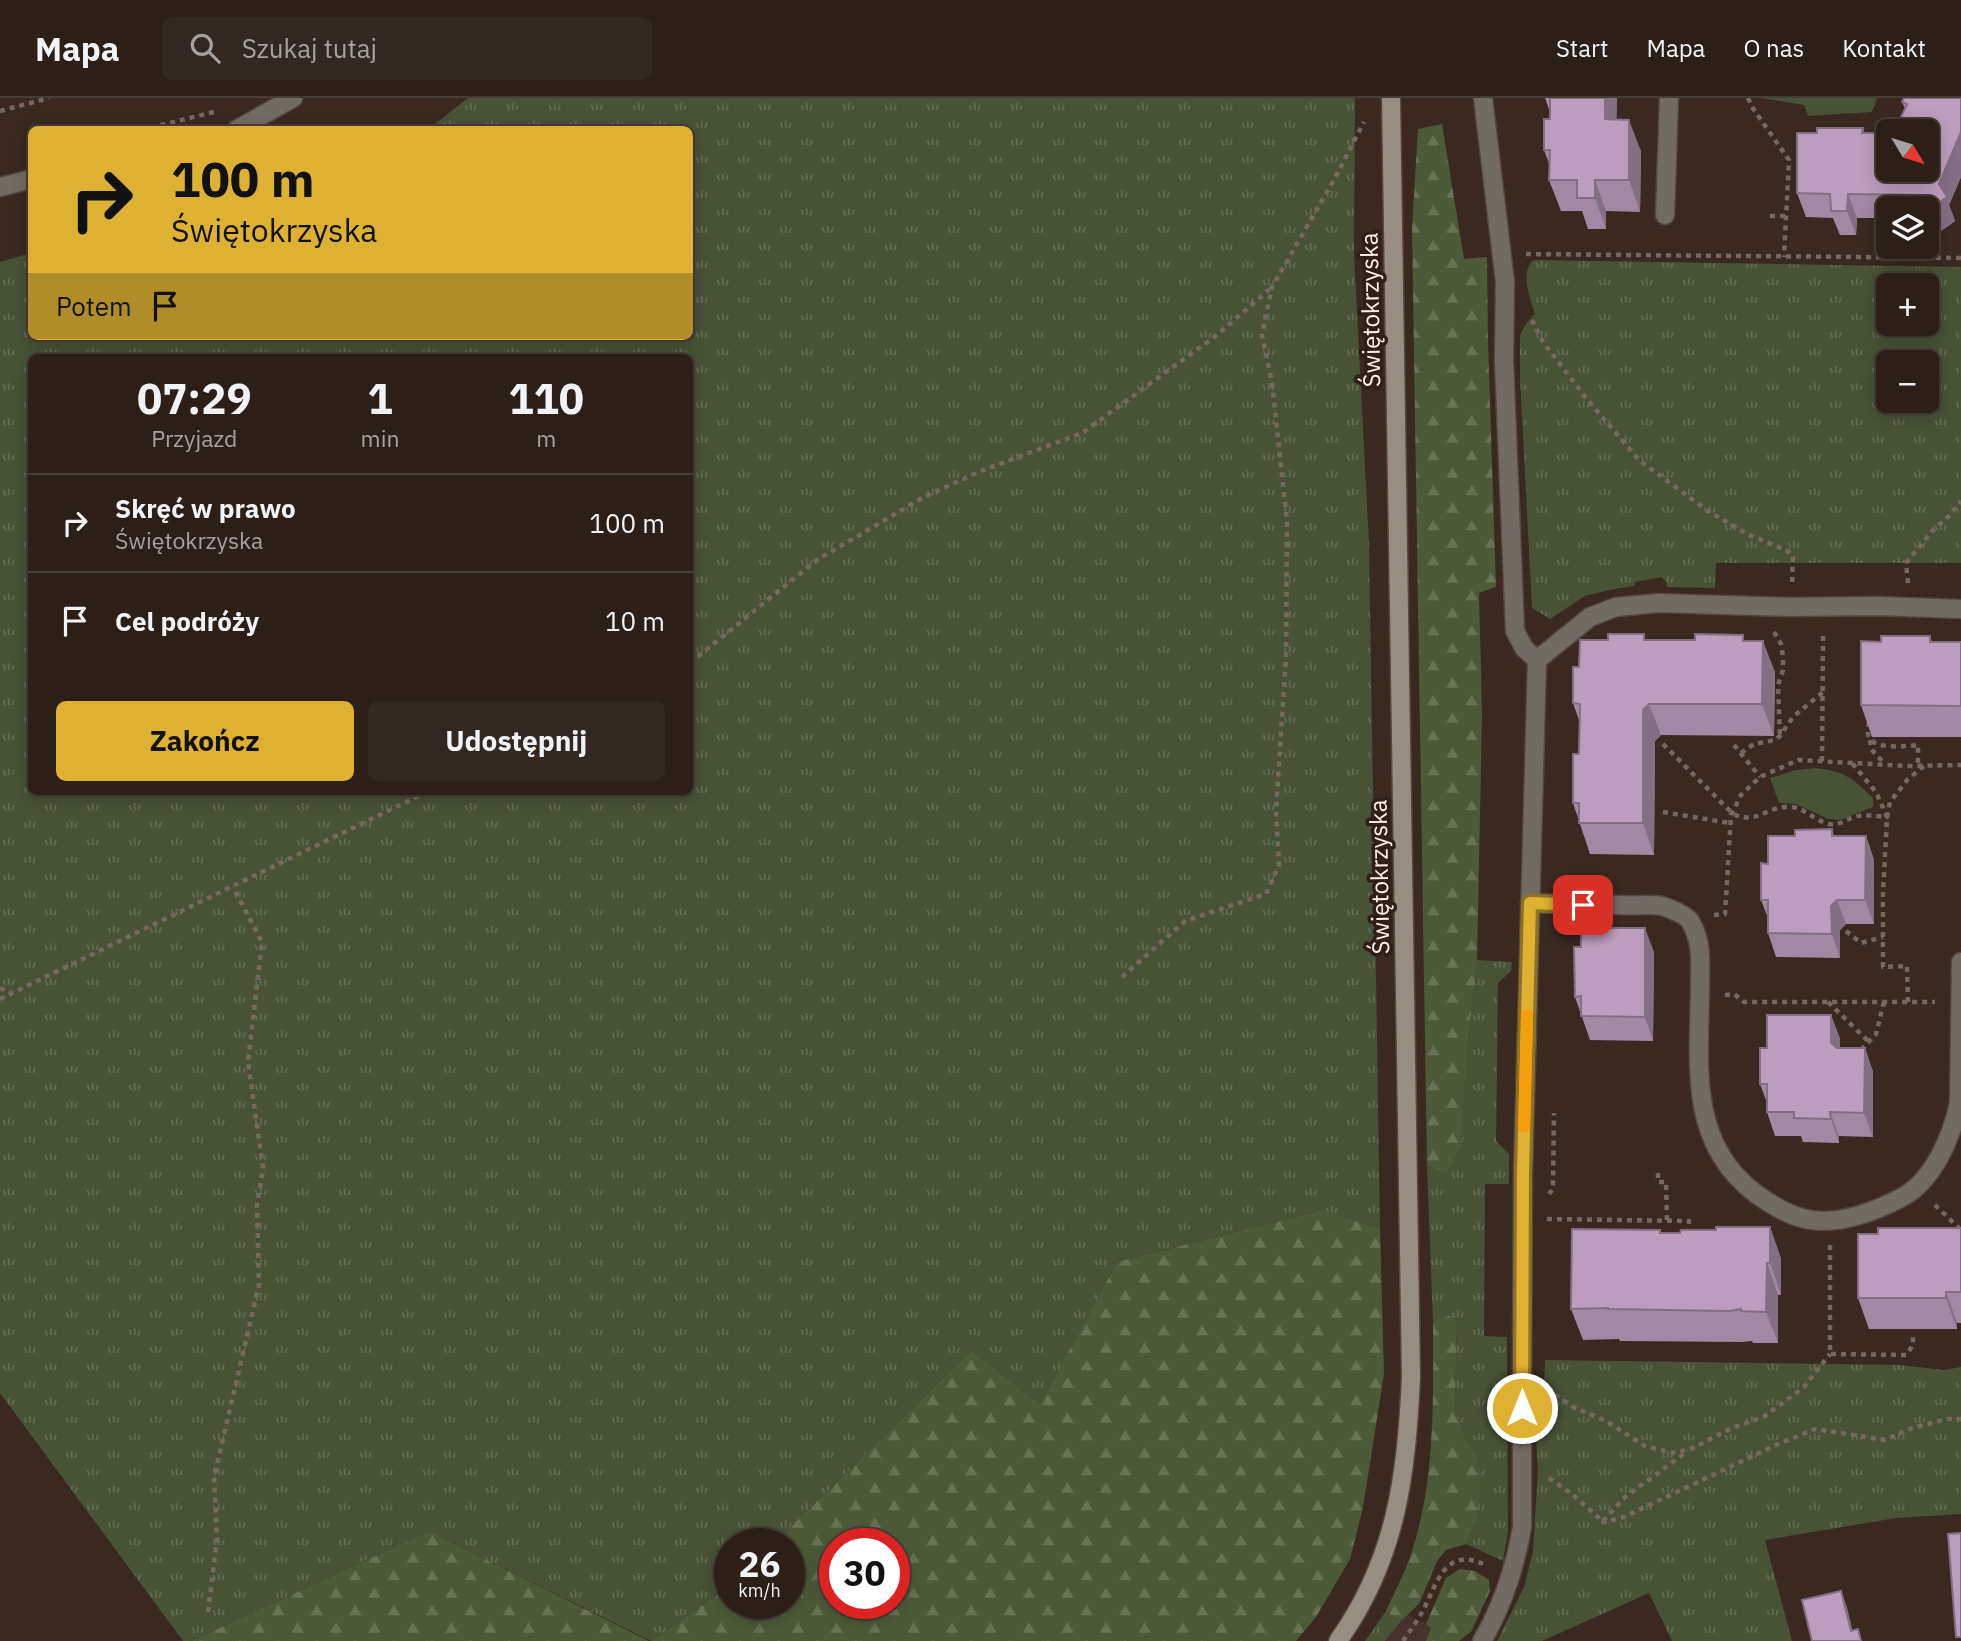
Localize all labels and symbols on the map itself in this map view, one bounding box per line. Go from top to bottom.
north arrow [1876,119,1939,182]
street label: Świętokrzyska [1353,232,1387,388]
street label: Świętokrzyska [1362,799,1396,955]
pin [1553,875,1613,935]
position arrow [1485,1371,1559,1445]
speed limit sign: 30 [819,1528,910,1619]

